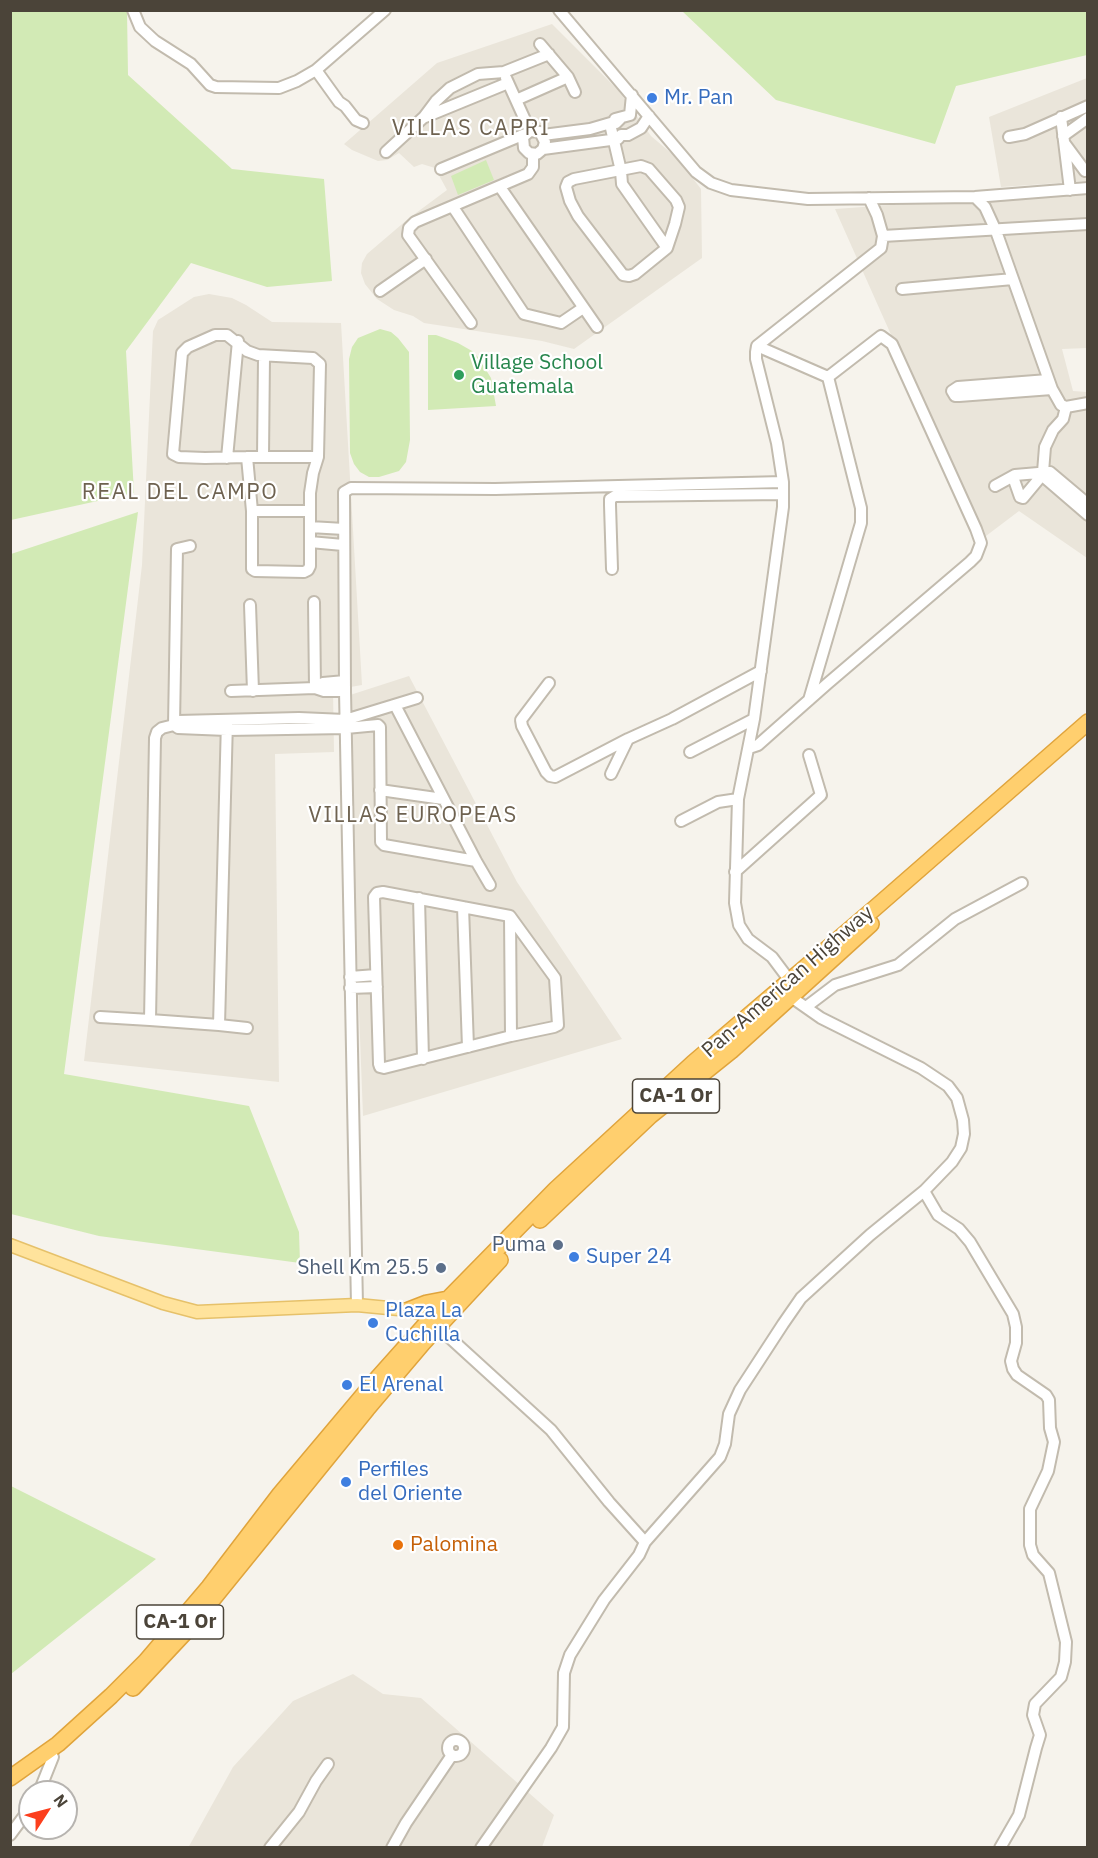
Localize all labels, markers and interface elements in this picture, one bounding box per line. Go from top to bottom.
place label: Mr. Pan [664,85,733,111]
marker: Mr. Pan [645,91,659,105]
district label: VILLAS CAPRI [392,116,550,142]
place label: Village School Guatemala [471,350,603,400]
marker: Village School Guatemala [452,368,466,382]
district label: REAL DEL CAMPO [82,480,278,506]
district label: VILLAS EUROPEAS [308,803,518,829]
street label: Pan-American Highway [697,901,879,1063]
road number: CA-1 Or [632,1079,720,1113]
place label: Puma [492,1232,546,1258]
marker: Puma [551,1238,565,1252]
place label: Super 24 [586,1244,672,1270]
marker: Super 24 [567,1250,581,1264]
place label: Shell Km 25.5 [297,1255,429,1281]
marker: Shell Km 25.5 [434,1261,448,1275]
place label: Plaza La Cuchilla [385,1298,462,1348]
marker: Plaza La Cuchilla [366,1316,380,1330]
place label: El Arenal [359,1372,443,1398]
marker: El Arenal [340,1378,354,1392]
place label: Perfiles del Oriente [358,1457,462,1507]
marker: Perfiles del Oriente [339,1475,353,1489]
place label: Palomina [410,1532,498,1558]
marker: Palomina [391,1538,405,1552]
road number: CA-1 Or [136,1605,224,1639]
north arrow [18,1780,78,1840]
text: N [49,1790,72,1811]

